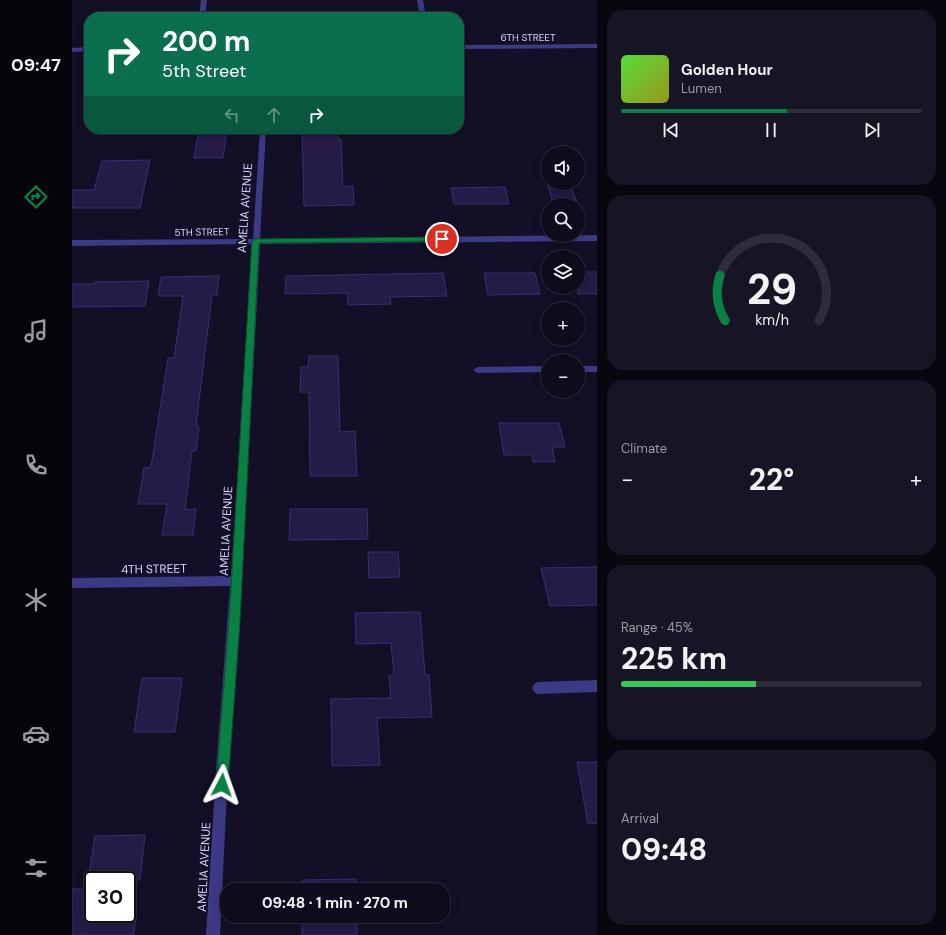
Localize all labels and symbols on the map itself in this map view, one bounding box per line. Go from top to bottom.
street label: 6TH STREET [500,31,556,44]
street label: AMELIA AVENUE [234,162,256,253]
pin [425,222,459,256]
street label: 5TH STREET [174,225,230,239]
street label: AMELIA AVENUE [216,486,236,576]
street label: 4TH STREET [121,560,187,578]
position arrow [201,764,243,806]
street label: AMELIA AVENUE [194,822,214,912]
speed limit sign: 30 [84,871,136,923]

